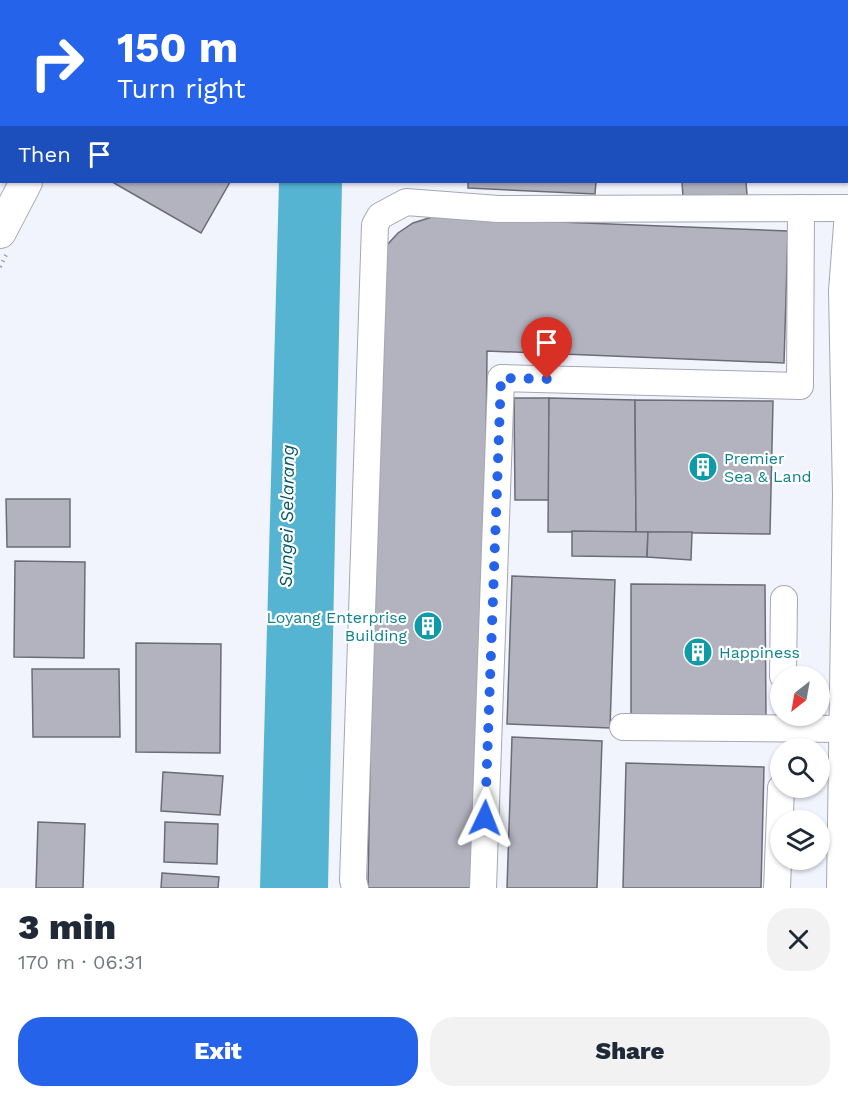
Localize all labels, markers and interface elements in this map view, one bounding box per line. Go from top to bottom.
text: 150 m [117,23,238,72]
icon: right [18,24,96,102]
text: Turn right [117,73,246,105]
icon: arrive [83,138,116,171]
text: Then [18,142,71,167]
pin [521,317,572,379]
icon: arrive [530,326,563,359]
water label: Sungei Selarang [275,444,298,588]
place label: Premier Sea & Land [724,449,812,486]
building icon: Premier Sea & Land [687,451,719,483]
place label: Loyang Enterprise Building [266,608,407,645]
building icon: Loyang Enterprise Building [412,610,444,642]
building icon: Happiness [682,636,714,668]
place label: Happiness [719,643,800,662]
north arrow [770,666,830,726]
map controls [770,666,830,870]
button: search [770,738,830,798]
position arrow [453,786,517,850]
button: layers [770,810,830,870]
text: 3 min [18,906,116,948]
button: close [767,908,830,971]
text: 170 m · 06:31 [18,950,143,974]
button: Exit [18,1017,418,1086]
button: Share [430,1017,830,1086]

